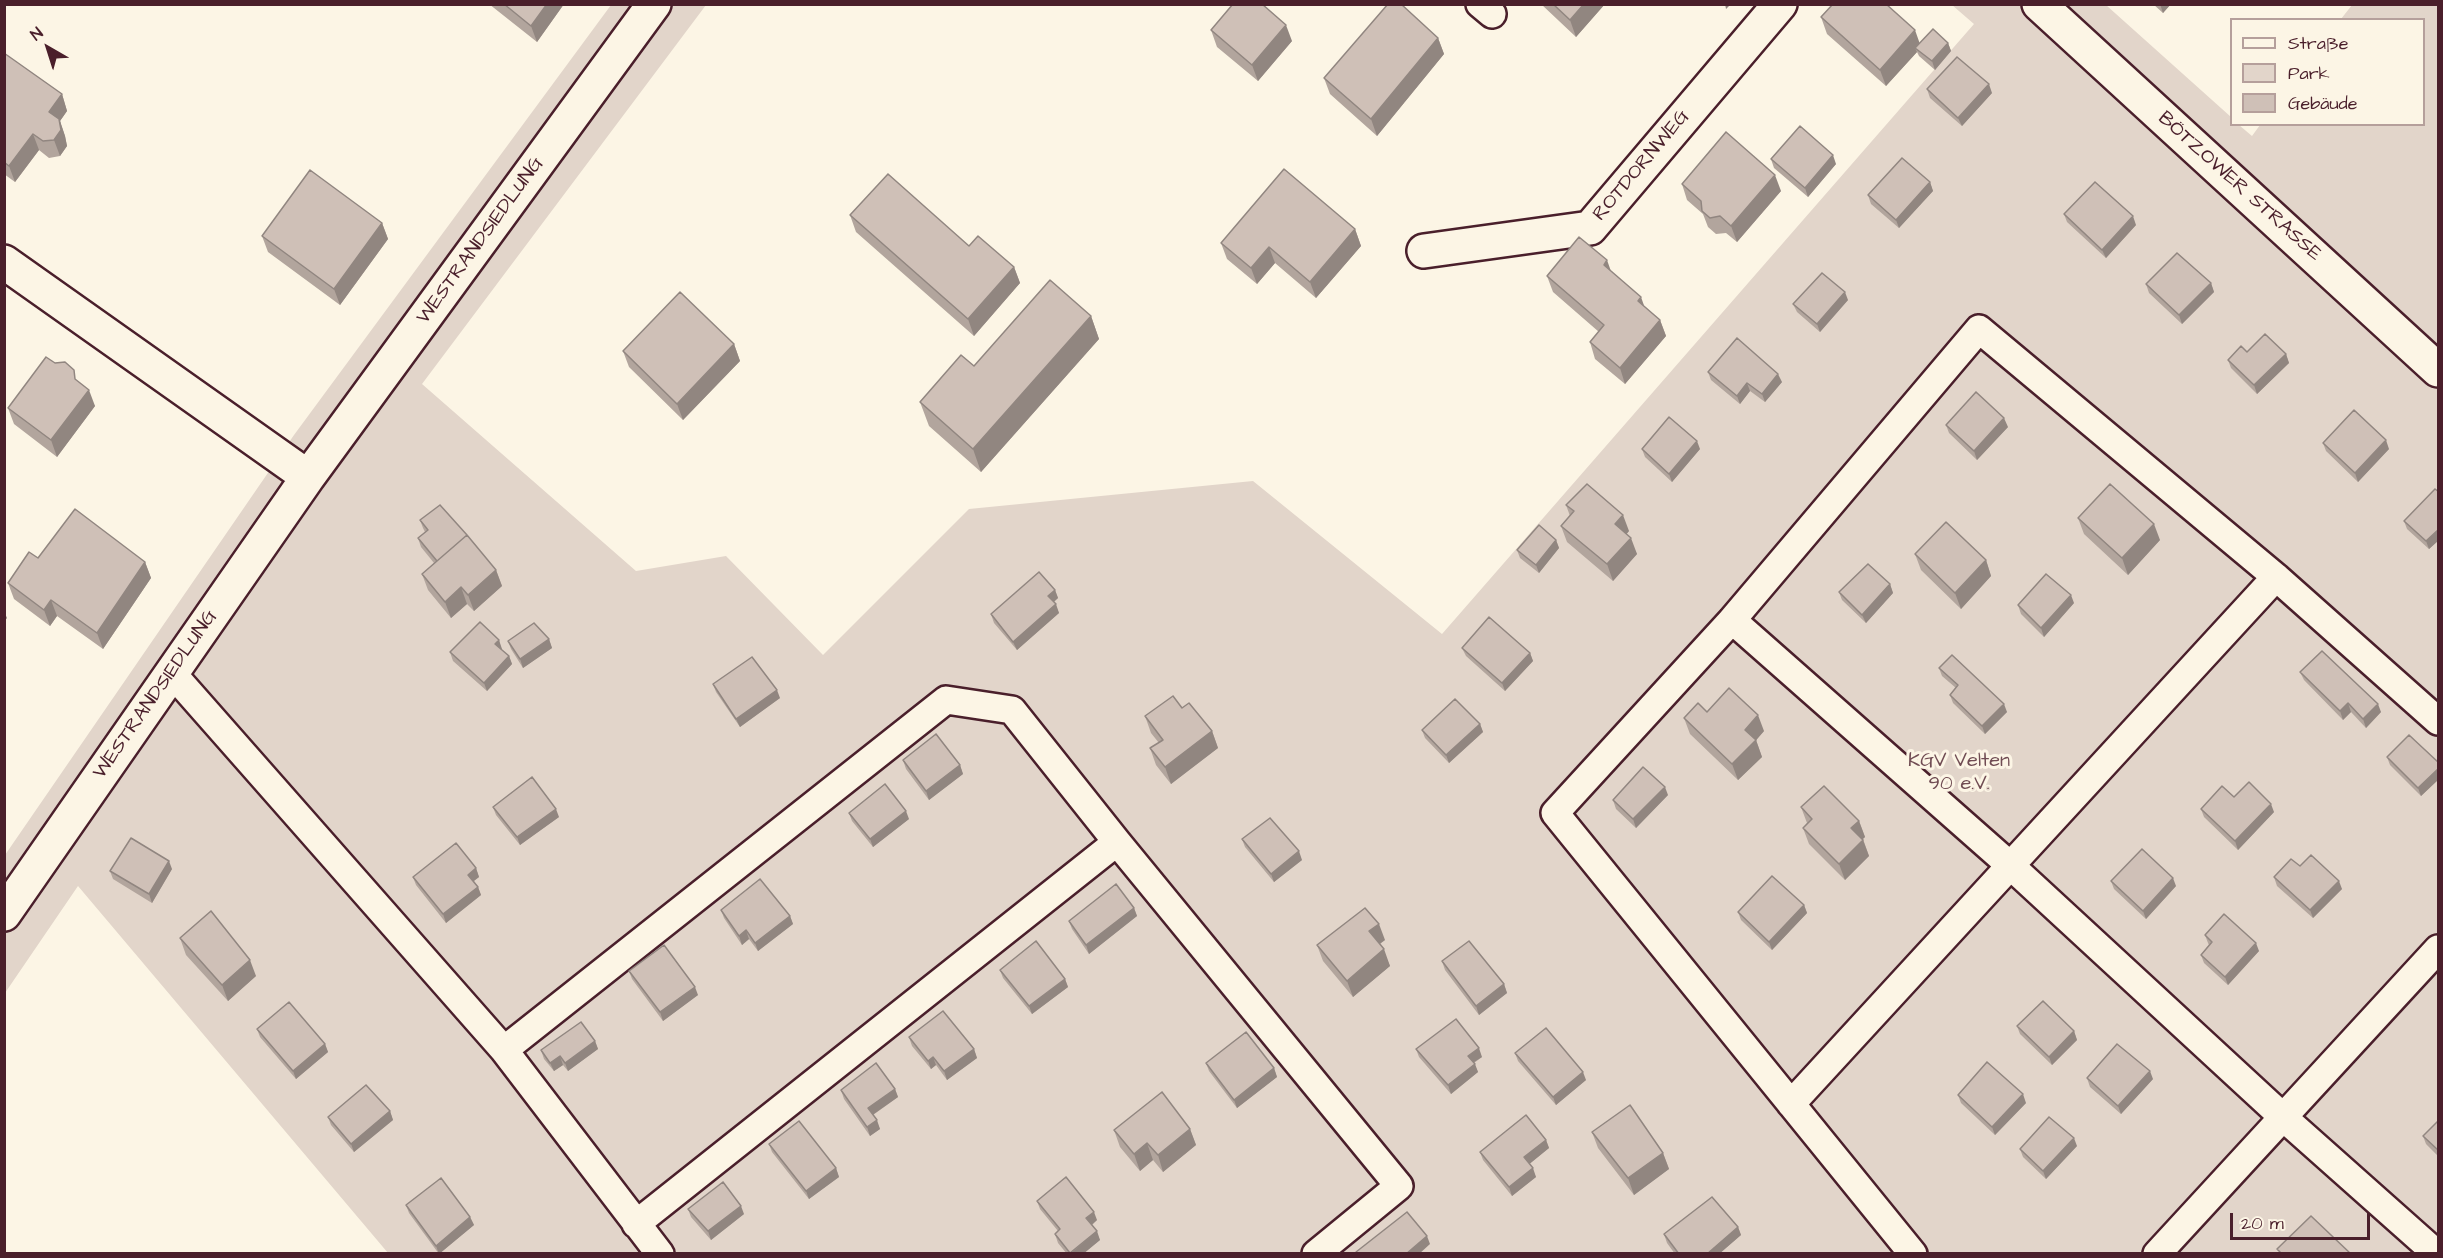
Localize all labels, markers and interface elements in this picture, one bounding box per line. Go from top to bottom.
north arrow [18,18,78,78]
legend [2230,18,2425,126]
text: N [26,22,47,46]
text: Straße [2288,31,2348,56]
text: Park [2288,61,2330,86]
text: Gebäude [2288,91,2358,116]
street label: ROTDORNWEG [1589,106,1695,226]
street label: BÖTZOWER STRASSE [2152,107,2326,267]
street label: WESTRANDSIEDLUNG [412,153,550,329]
street label: WESTRANDSIEDLUNG [89,606,223,784]
park label: KGV Velten 90 e.V. [1908,750,2010,797]
scale bar [2233,1201,2372,1239]
text: 20 m [2241,1211,2284,1236]

